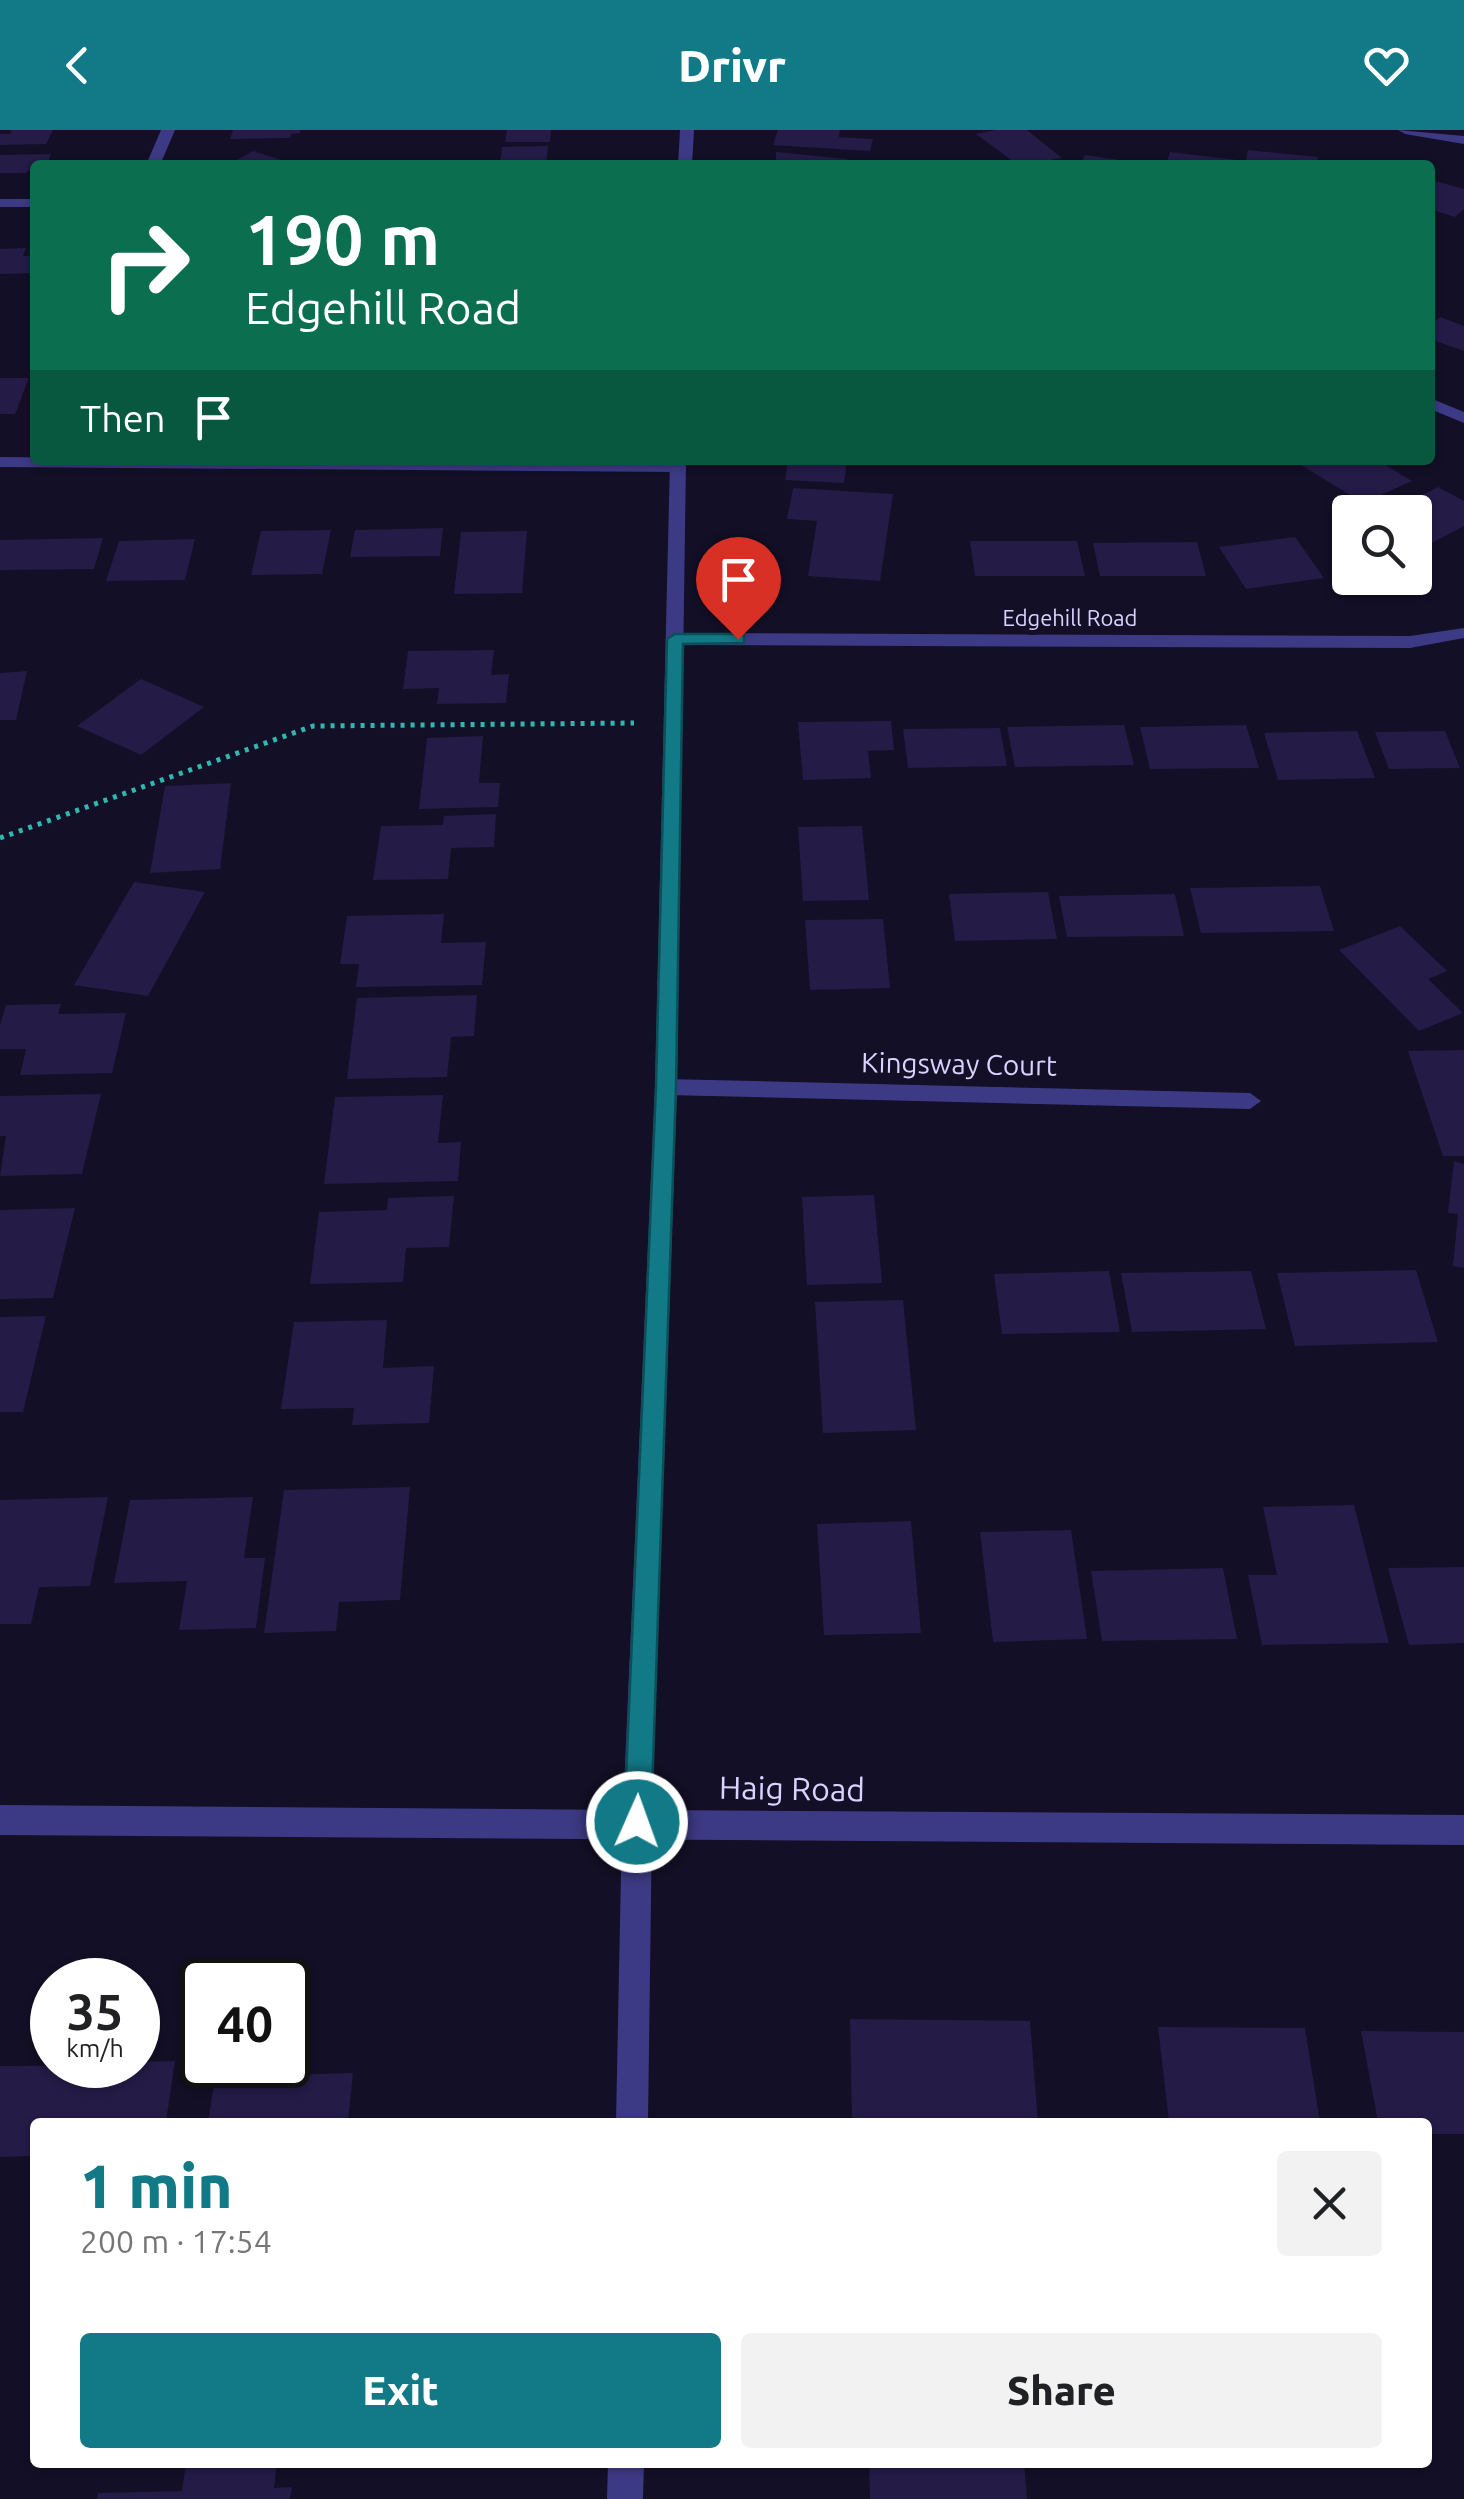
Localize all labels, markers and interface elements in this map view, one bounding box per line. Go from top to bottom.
icon: back [50,38,105,93]
icon: heart [1359,38,1414,93]
text: Drivr [678,40,786,91]
icon: right [80,200,210,330]
text: 190 m [245,200,440,278]
text: Edgehill Road [245,282,521,333]
icon: arrive [186,390,241,445]
text: Then [80,397,166,439]
map controls [1332,495,1432,595]
button: search [1332,495,1432,595]
pin [696,537,781,640]
icon: arrive [711,552,766,607]
street label: Edgehill Road [1003,605,1138,630]
street label: Kingsway Court [861,1046,1057,1081]
street label: Haig Road [719,1769,865,1807]
position arrow [585,1770,689,1874]
speed limit sign: 40 [180,1958,310,2088]
text: 35 [67,1983,123,2039]
text: km/h [66,2034,124,2062]
button: close [1277,2151,1382,2256]
text: 1 min [80,2152,233,2219]
text: 200 m · 17:54 [80,2223,272,2259]
button: Exit [80,2333,721,2448]
button: Share [741,2333,1382,2448]

